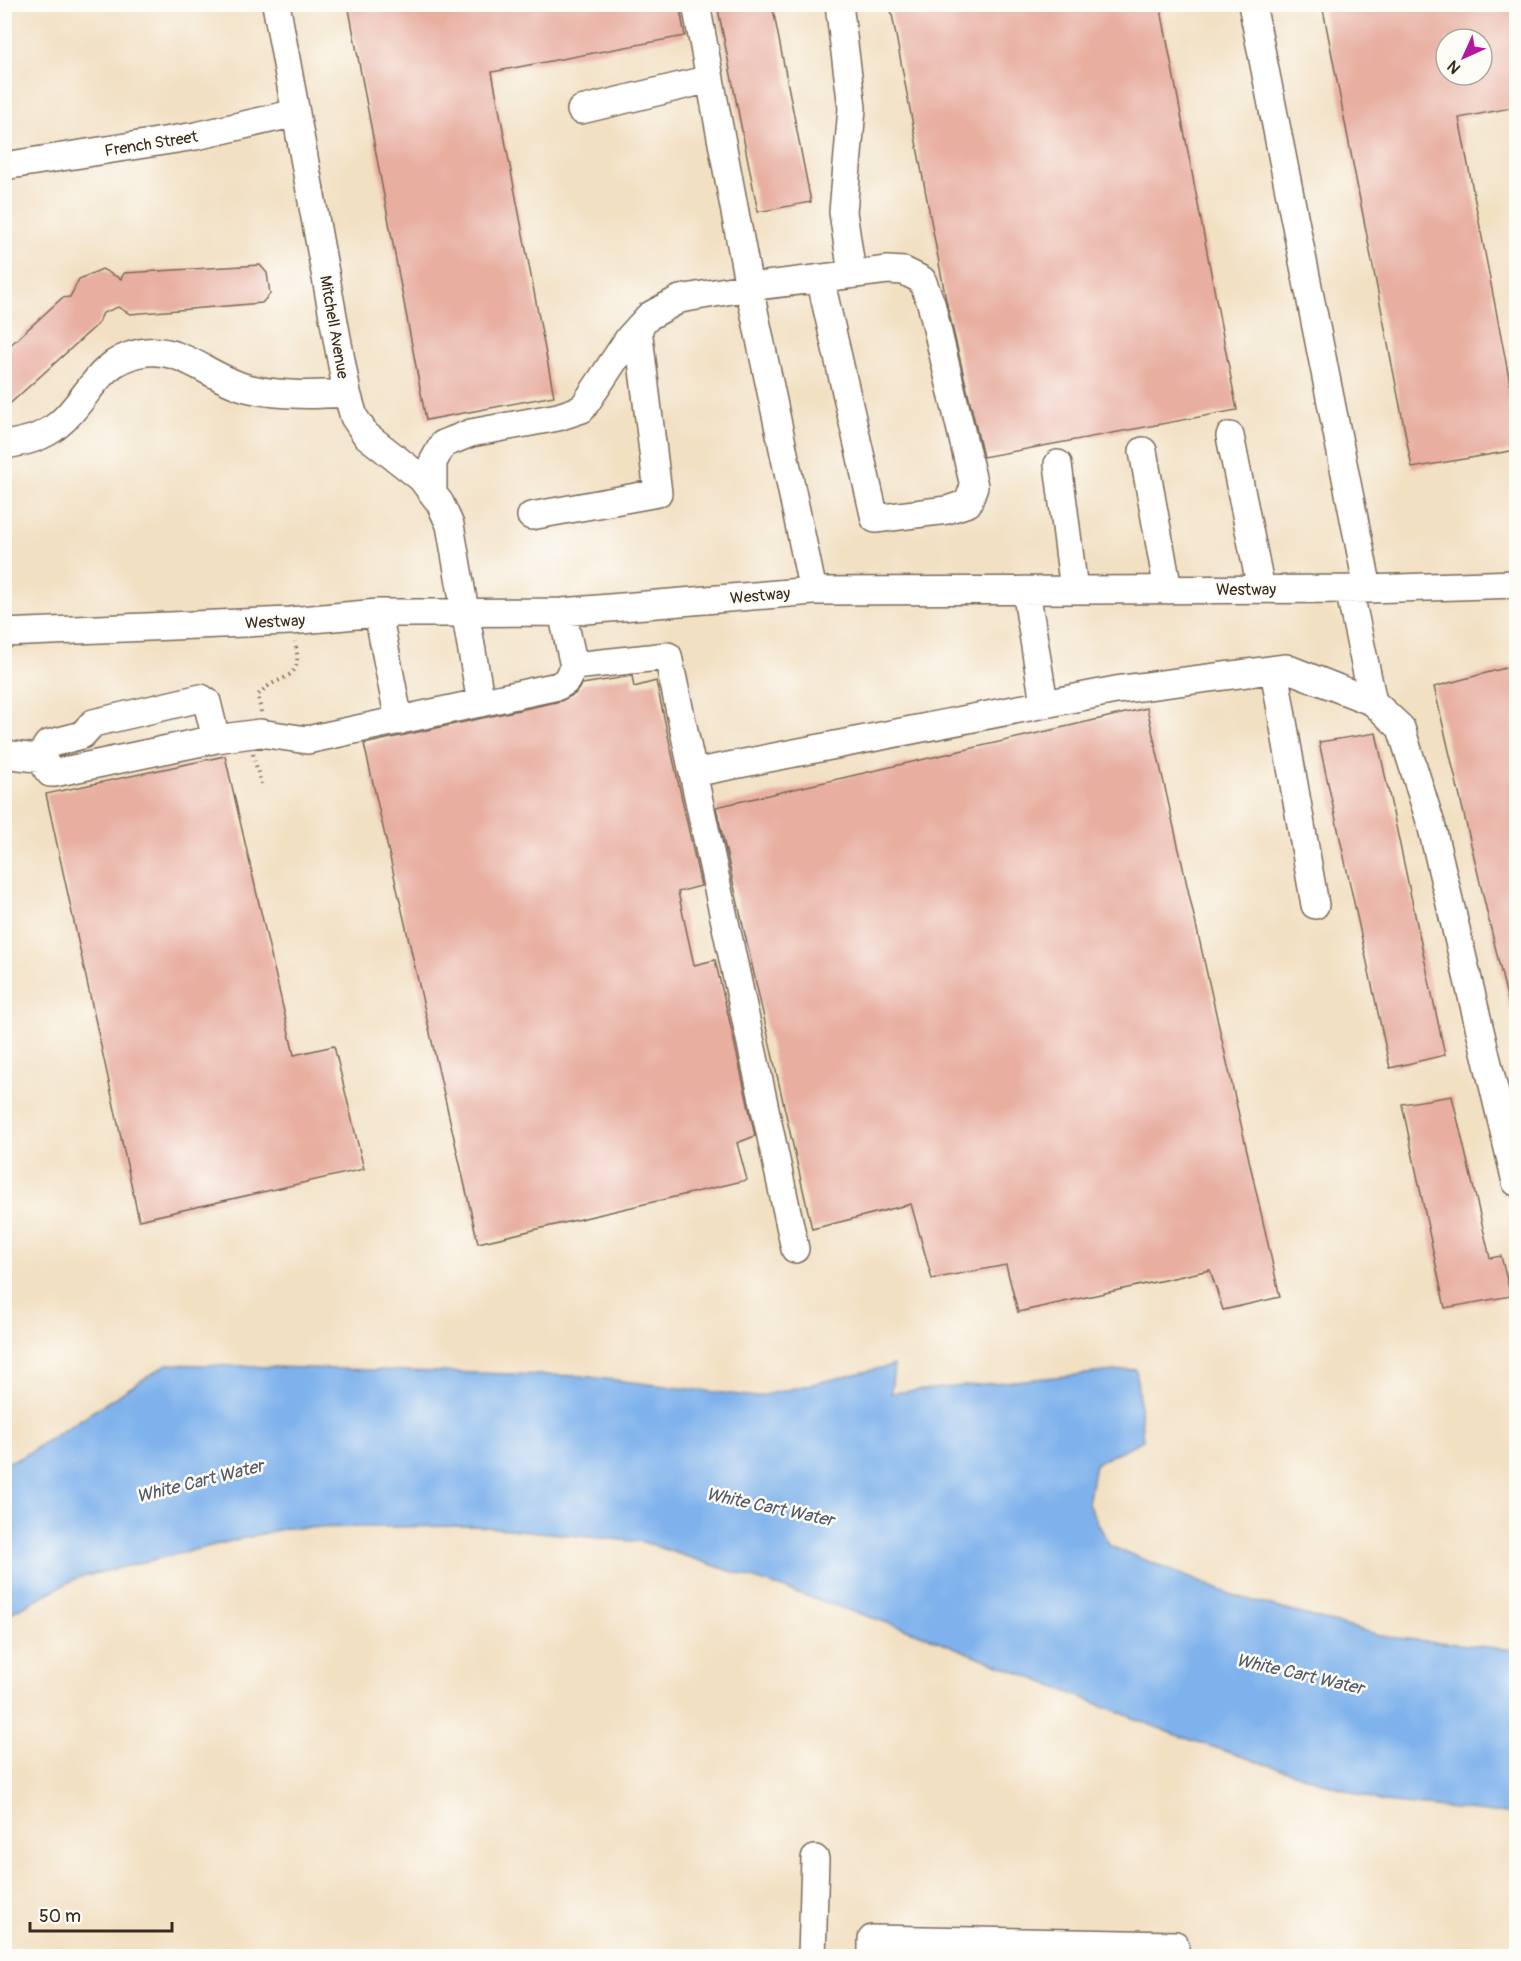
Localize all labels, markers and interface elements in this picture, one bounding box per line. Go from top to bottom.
north arrow [1434,27,1494,87]
text: N [1443,56,1465,78]
street label: French Street [103,127,200,161]
street label: Mitchell Avenue [315,274,353,381]
street label: Westway [1216,580,1276,600]
street label: Westway [729,583,791,609]
street label: Westway [244,610,306,634]
water label: White Cart Water [134,1454,268,1508]
water label: White Cart Water [704,1483,838,1533]
water label: White Cart Water [1234,1649,1368,1701]
scale bar [30,1895,172,1933]
text: 50 m [39,1905,81,1928]

